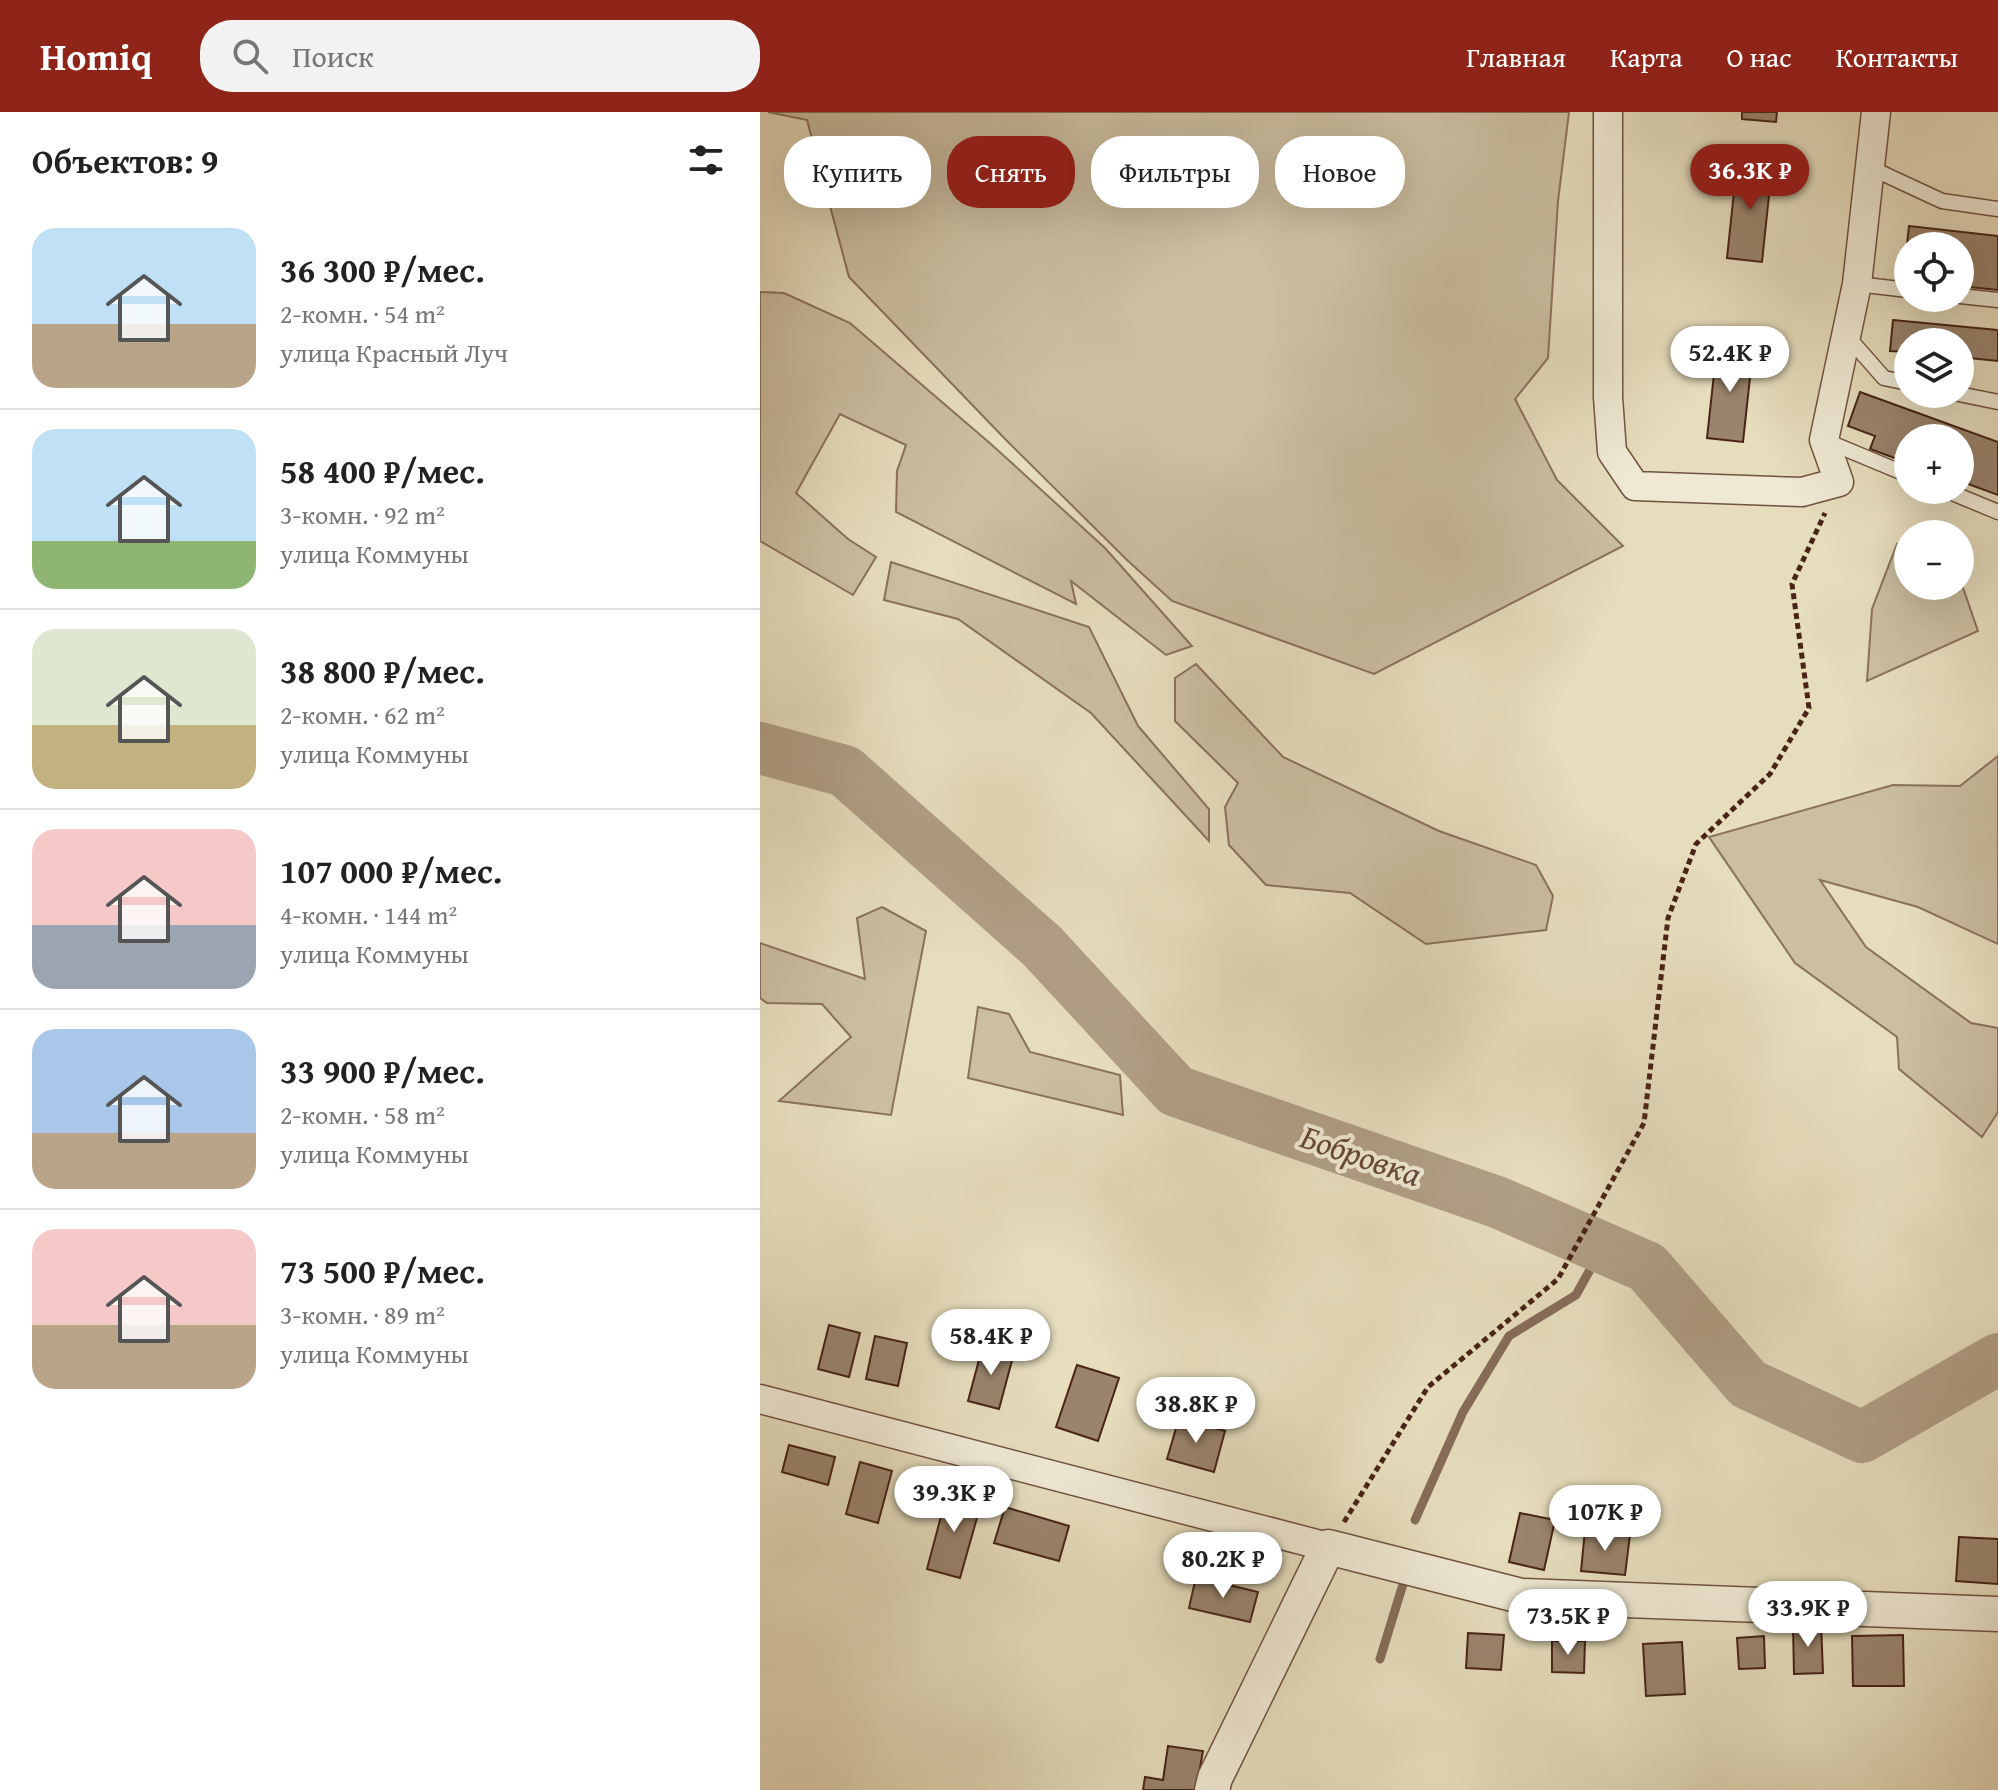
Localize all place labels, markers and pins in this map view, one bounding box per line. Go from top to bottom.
pin: 36.3K ₽ [1676,144,1824,212]
pin: 52.4K ₽ [1656,326,1804,394]
pin: 58.4K ₽ [917,1309,1065,1377]
pin: 38.8K ₽ [1122,1377,1270,1445]
pin: 39.3K ₽ [880,1466,1028,1534]
pin: 107K ₽ [1540,1485,1670,1553]
pin: 80.2K ₽ [1149,1532,1297,1600]
pin: 33.9K ₽ [1734,1581,1882,1649]
pin: 73.5K ₽ [1494,1589,1642,1657]

